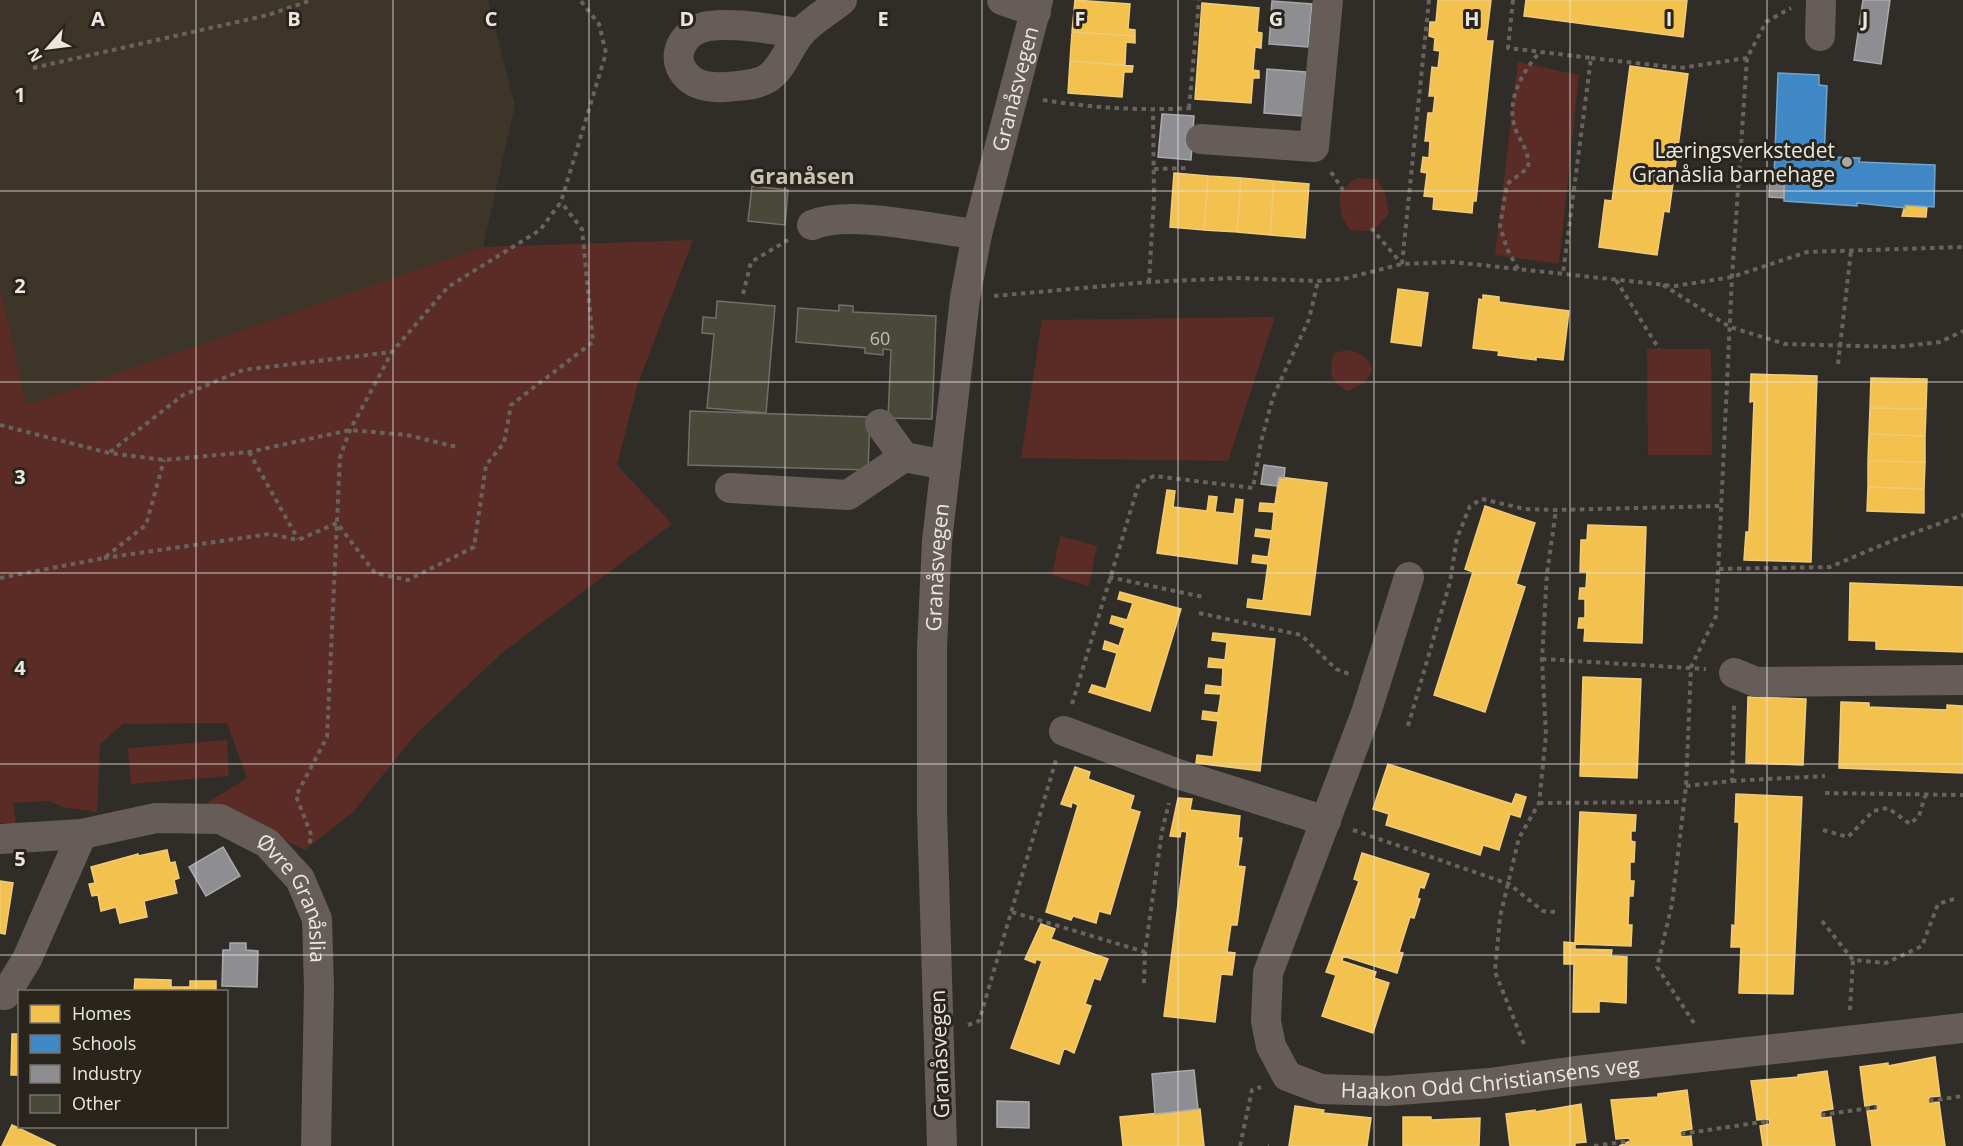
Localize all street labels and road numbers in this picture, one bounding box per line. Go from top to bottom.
street label: Granåsvegen [985,23,1045,155]
street label: Granåsvegen [919,502,955,632]
street label: Øvre Granåslia [252,826,332,963]
street label: Granåsvegen [923,989,955,1119]
street label: Haakon Odd Christiansens veg [1340,1050,1640,1105]

